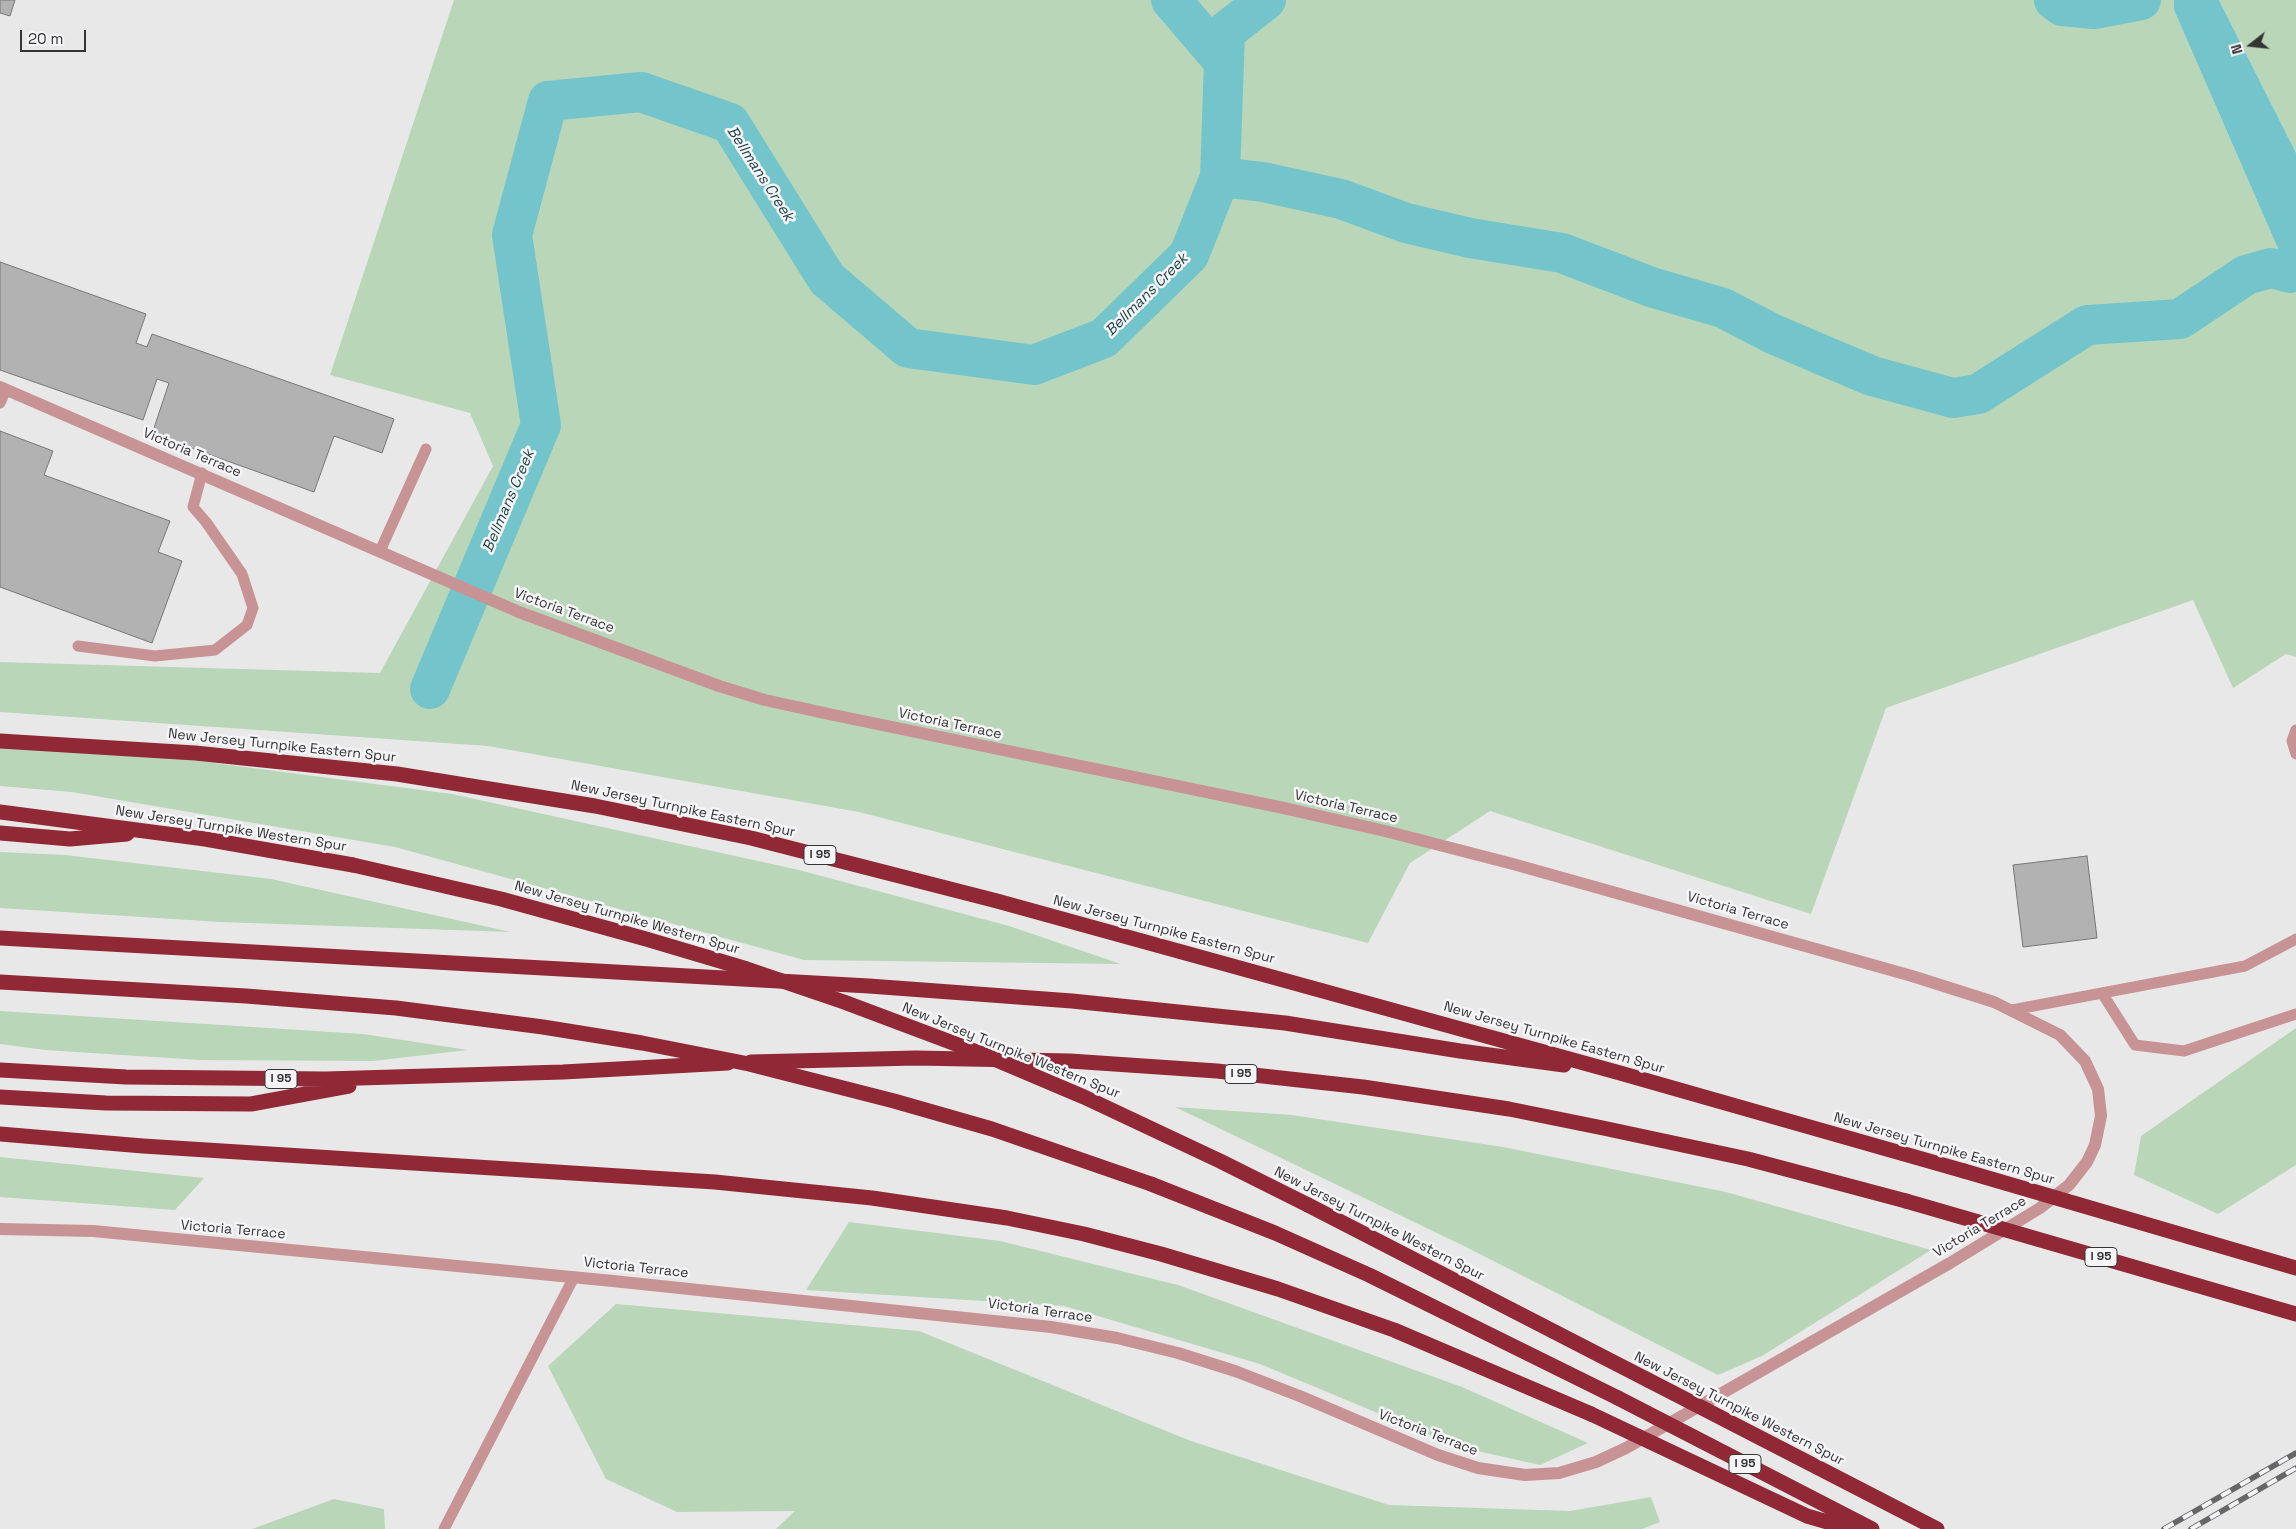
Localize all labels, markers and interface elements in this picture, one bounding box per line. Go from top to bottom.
scale bar [22,20,89,52]
north arrow [2226,20,2276,70]
text: 20 m [28,29,63,48]
text: N [2227,42,2247,56]
water label: Bellmans Creek [723,123,797,225]
water label: Bellmans Creek [1102,250,1192,340]
street label: Victoria Terrace [140,425,244,481]
water label: Bellmans Creek [479,447,539,555]
street label: Victoria Terrace [512,585,616,637]
street label: Victoria Terrace [897,705,1003,743]
street label: New Jersey Turnpike Eastern Spur [167,726,397,766]
street label: New Jersey Turnpike Eastern Spur [569,777,797,841]
street label: Victoria Terrace [1293,787,1399,827]
street label: New Jersey Turnpike Western Spur [114,802,348,856]
road number: I 95 [804,846,836,864]
street label: New Jersey Turnpike Western Spur [512,878,742,958]
street label: Victoria Terrace [1685,888,1791,934]
street label: New Jersey Turnpike Eastern Spur [1051,892,1277,968]
street label: New Jersey Turnpike Eastern Spur [1442,998,1666,1078]
street label: New Jersey Turnpike Western Spur [900,999,1122,1103]
road number: I 95 [1225,1064,1257,1084]
road number: I 95 [265,1070,297,1088]
street label: New Jersey Turnpike Eastern Spur [1832,1109,2056,1189]
street label: New Jersey Turnpike Western Spur [1271,1164,1487,1284]
street label: Victoria Terrace [1931,1193,2029,1261]
street label: Victoria Terrace [180,1217,286,1243]
road number: I 95 [2085,1248,2117,1266]
street label: Victoria Terrace [583,1254,689,1282]
street label: Victoria Terrace [987,1295,1093,1327]
street label: New Jersey Turnpike Western Spur [1631,1349,1847,1469]
street label: Victoria Terrace [1376,1406,1480,1460]
road number: I 95 [1729,1455,1761,1474]

